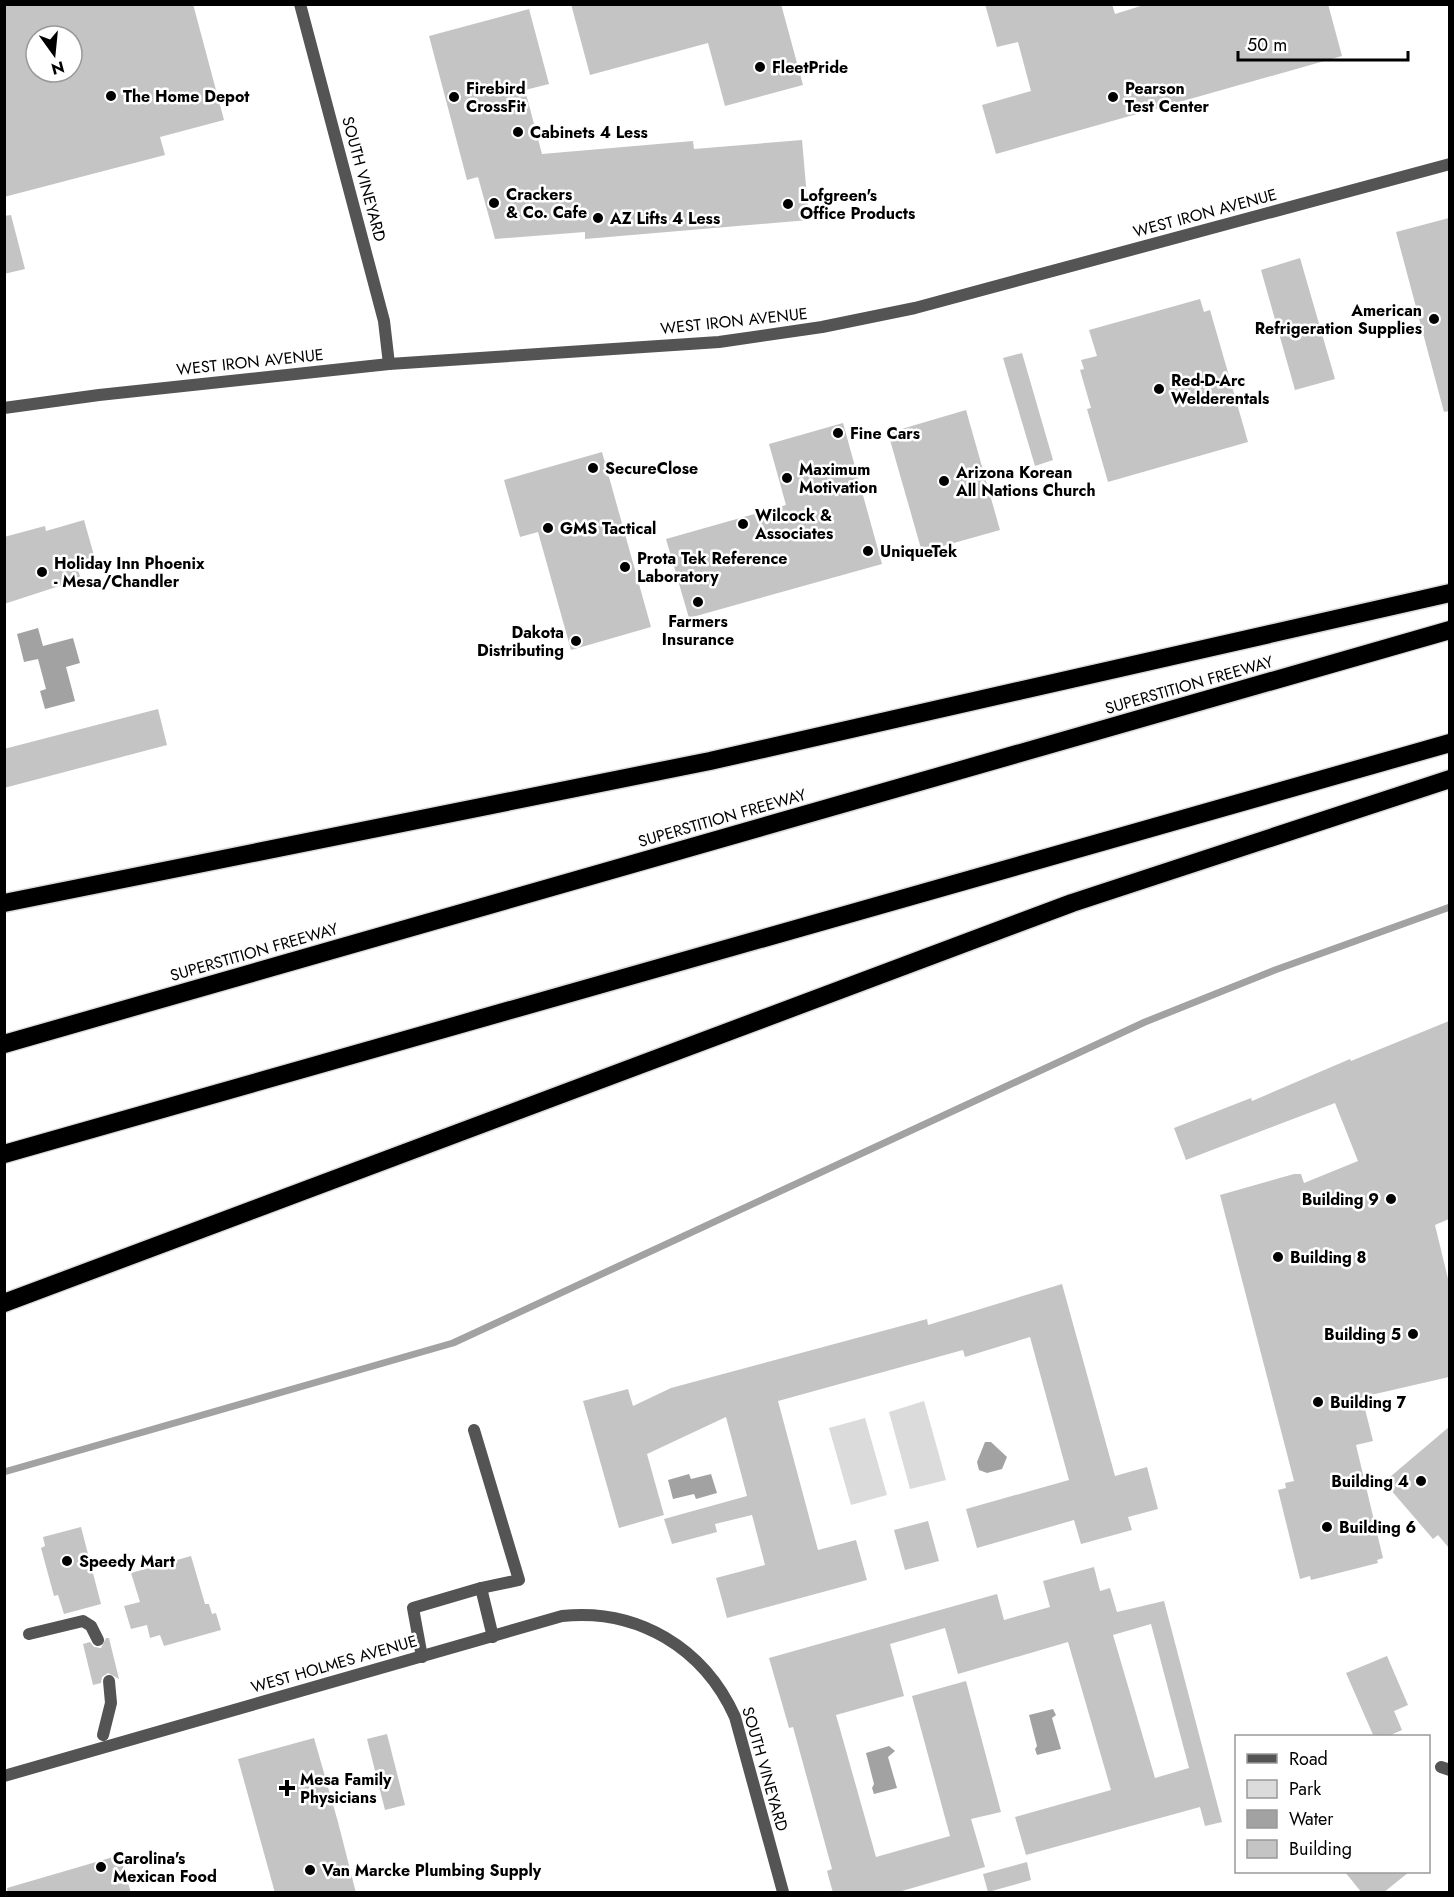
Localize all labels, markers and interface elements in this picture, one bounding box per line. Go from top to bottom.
north arrow [24,24,84,84]
scale bar [1238,24,1408,62]
text: 50 m [1247,32,1287,58]
text: N [49,55,67,81]
place label: FleetPride [772,56,848,79]
marker: FleetPride [753,60,767,74]
place label: Firebird CrossFit [466,77,527,118]
place label: Pearson Test Center [1125,77,1210,118]
place label: The Home Depot [123,85,250,108]
marker: The Home Depot [104,89,118,103]
marker: Firebird CrossFit [447,90,461,104]
marker: Pearson Test Center [1106,90,1120,104]
street label: SOUTH VINEYARD [336,114,392,244]
place label: Cabinets 4 Less [530,121,648,144]
marker: Cabinets 4 Less [511,125,525,139]
place label: Crackers & Co. Cafe [506,183,587,224]
street label: WEST IRON AVENUE [1131,183,1279,243]
place label: Lofgreen's Office Products [800,184,915,225]
marker: Crackers & Co. Cafe [487,196,501,210]
marker: Lofgreen's Office Products [781,197,795,211]
place label: AZ Lifts 4 Less [609,207,720,230]
marker: AZ Lifts 4 Less [591,211,605,225]
place label: American Refrigeration Supplies [1255,299,1422,340]
street label: WEST IRON AVENUE [659,302,809,340]
marker: American Refrigeration Supplies [1427,312,1441,326]
street label: WEST IRON AVENUE [175,343,325,381]
place label: Red-D-Arc Welderentals [1171,369,1269,410]
marker: Red-D-Arc Welderentals [1152,382,1166,396]
place label: Fine Cars [850,422,920,445]
marker: Fine Cars [831,426,845,440]
place label: SecureClose [605,457,698,480]
place label: Maximum Motivation [799,458,877,499]
marker: SecureClose [586,461,600,475]
place label: Arizona Korean All Nations Church [955,461,1096,502]
marker: Maximum Motivation [780,471,794,485]
marker: Arizona Korean All Nations Church [937,474,951,488]
place label: Wilcock & Associates [754,504,833,545]
place label: GMS Tactical [560,517,656,540]
marker: Wilcock & Associates [736,517,750,531]
marker: GMS Tactical [541,521,555,535]
place label: UniqueTek [880,540,958,563]
marker: UniqueTek [861,544,875,558]
place label: Prota Tek Reference Laboratory [637,547,787,588]
place label: Holiday Inn Phoenix - Mesa/Chandler [54,552,205,593]
marker: Prota Tek Reference Laboratory [618,560,632,574]
marker: Holiday Inn Phoenix - Mesa/Chandler [35,565,49,579]
marker: Farmers Insurance [691,595,705,609]
place label: Farmers Insurance [662,610,734,651]
place label: Dakota Distributing [477,621,564,662]
marker: Dakota Distributing [569,634,583,648]
street label: SUPERSTITION FREEWAY [1102,650,1276,720]
street label: SUPERSTITION FREEWAY [635,783,809,853]
street label: SUPERSTITION FREEWAY [167,917,341,987]
place label: Building 9 [1302,1188,1379,1211]
marker: Building 9 [1384,1192,1398,1206]
place label: Building 8 [1290,1246,1367,1269]
marker: Building 8 [1271,1250,1285,1264]
place label: Building 5 [1324,1323,1401,1346]
marker: Building 5 [1406,1327,1420,1341]
place label: Building 7 [1330,1391,1407,1414]
marker: Building 7 [1311,1395,1325,1409]
place label: Building 4 [1331,1470,1409,1493]
marker: Building 4 [1414,1474,1428,1488]
place label: Building 6 [1339,1516,1416,1539]
marker: Building 6 [1320,1520,1334,1534]
place label: Speedy Mart [79,1550,176,1573]
marker: Speedy Mart [60,1554,74,1568]
street label: WEST HOLMES AVENUE [248,1629,420,1699]
street label: SOUTH VINEYARD [736,1704,794,1834]
legend [1235,1735,1430,1873]
text: Road [1289,1746,1328,1772]
place label: Mesa Family Physicians [300,1768,392,1809]
text: Park [1289,1776,1321,1802]
marker: Mesa Family Physicians [278,1779,296,1797]
text: Water [1289,1806,1334,1832]
text: Building [1289,1836,1352,1862]
place label: Carolina's Mexican Food [113,1847,217,1888]
place label: Van Marcke Plumbing Supply [321,1859,542,1882]
marker: Carolina's Mexican Food [94,1860,108,1874]
marker: Van Marcke Plumbing Supply [303,1863,317,1877]

